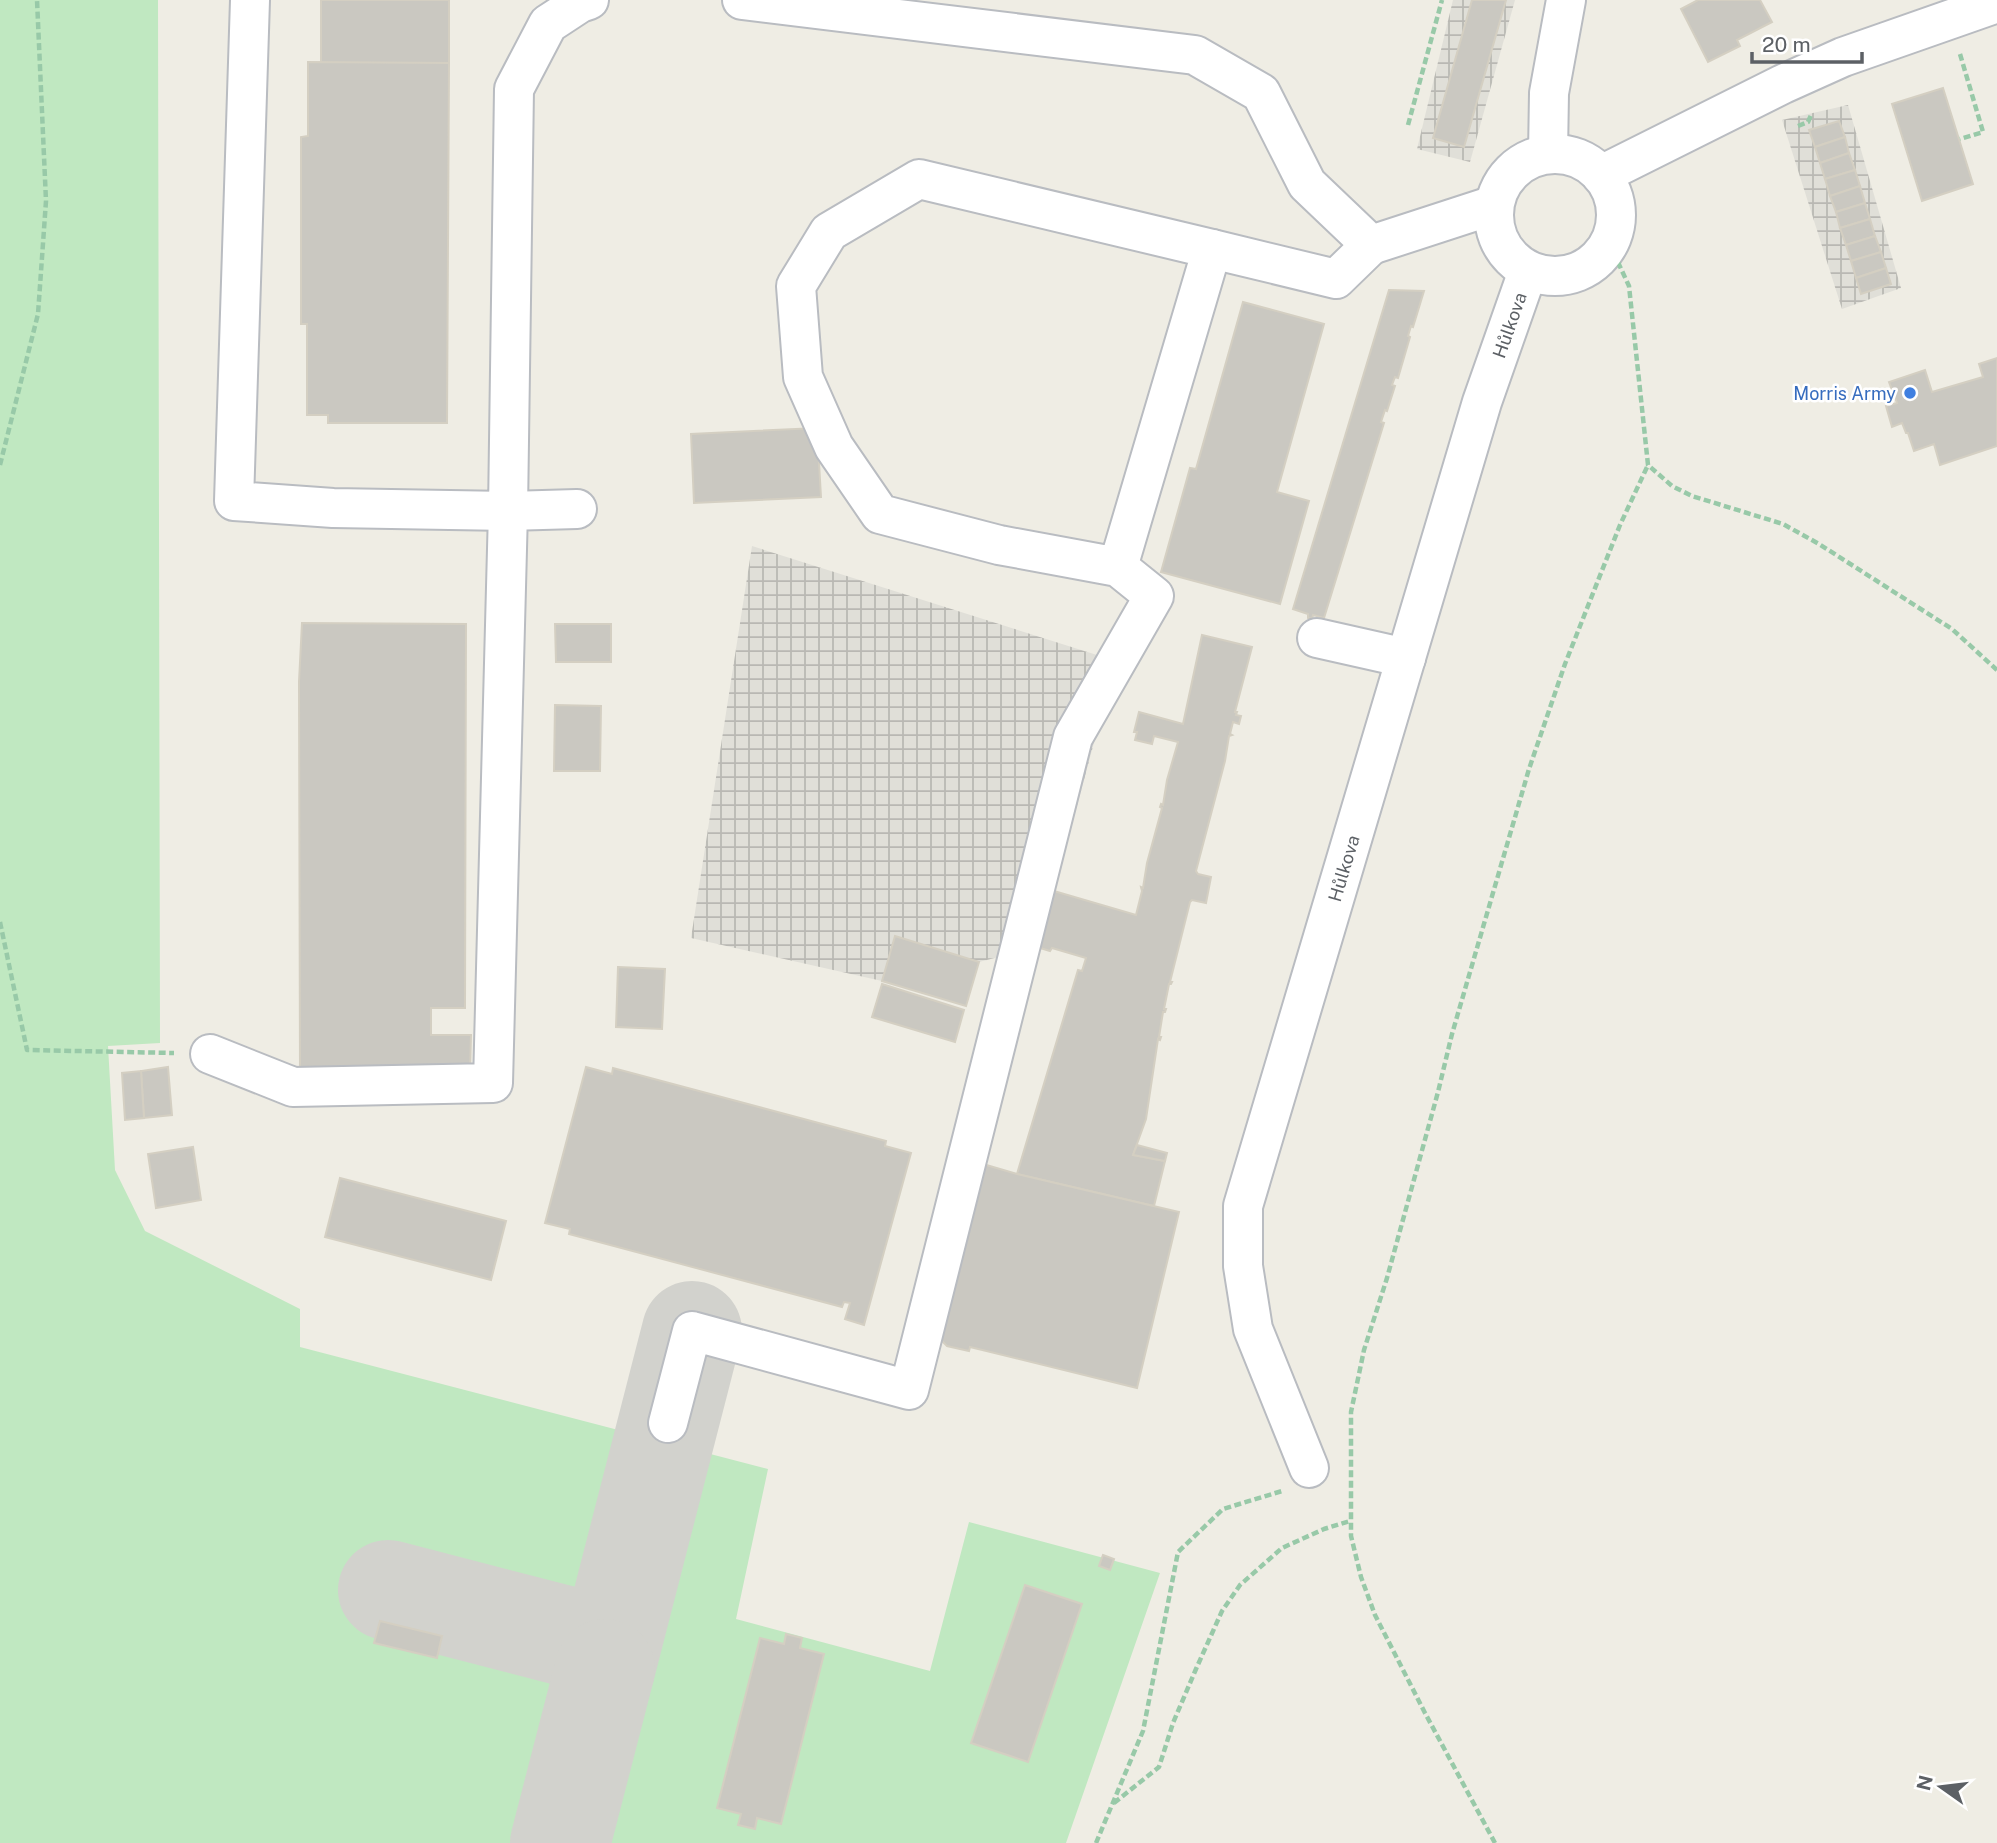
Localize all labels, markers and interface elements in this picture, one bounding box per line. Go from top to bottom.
scale bar [1752,21,1862,65]
text: 20 m [1762,32,1811,57]
street label: Hůlkova [1488,289,1530,361]
place label: Morris Army [1793,383,1896,404]
marker: Morris Army [1902,385,1918,401]
street label: Hůlkova [1324,833,1363,904]
north arrow [1906,1752,1976,1822]
text: N [1912,1773,1937,1793]

